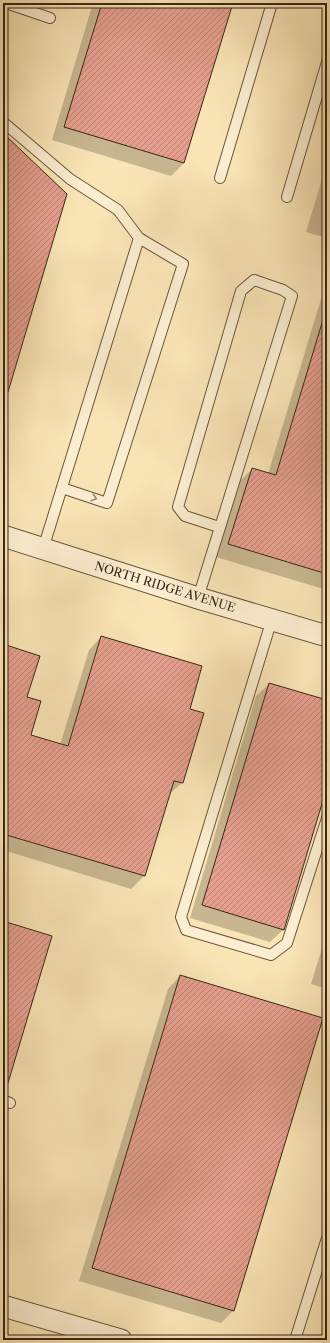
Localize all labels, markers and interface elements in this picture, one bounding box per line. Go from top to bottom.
one-way arrow [91,494,98,502]
street label: NORTH RIDGE AVENUE [93,558,237,615]

